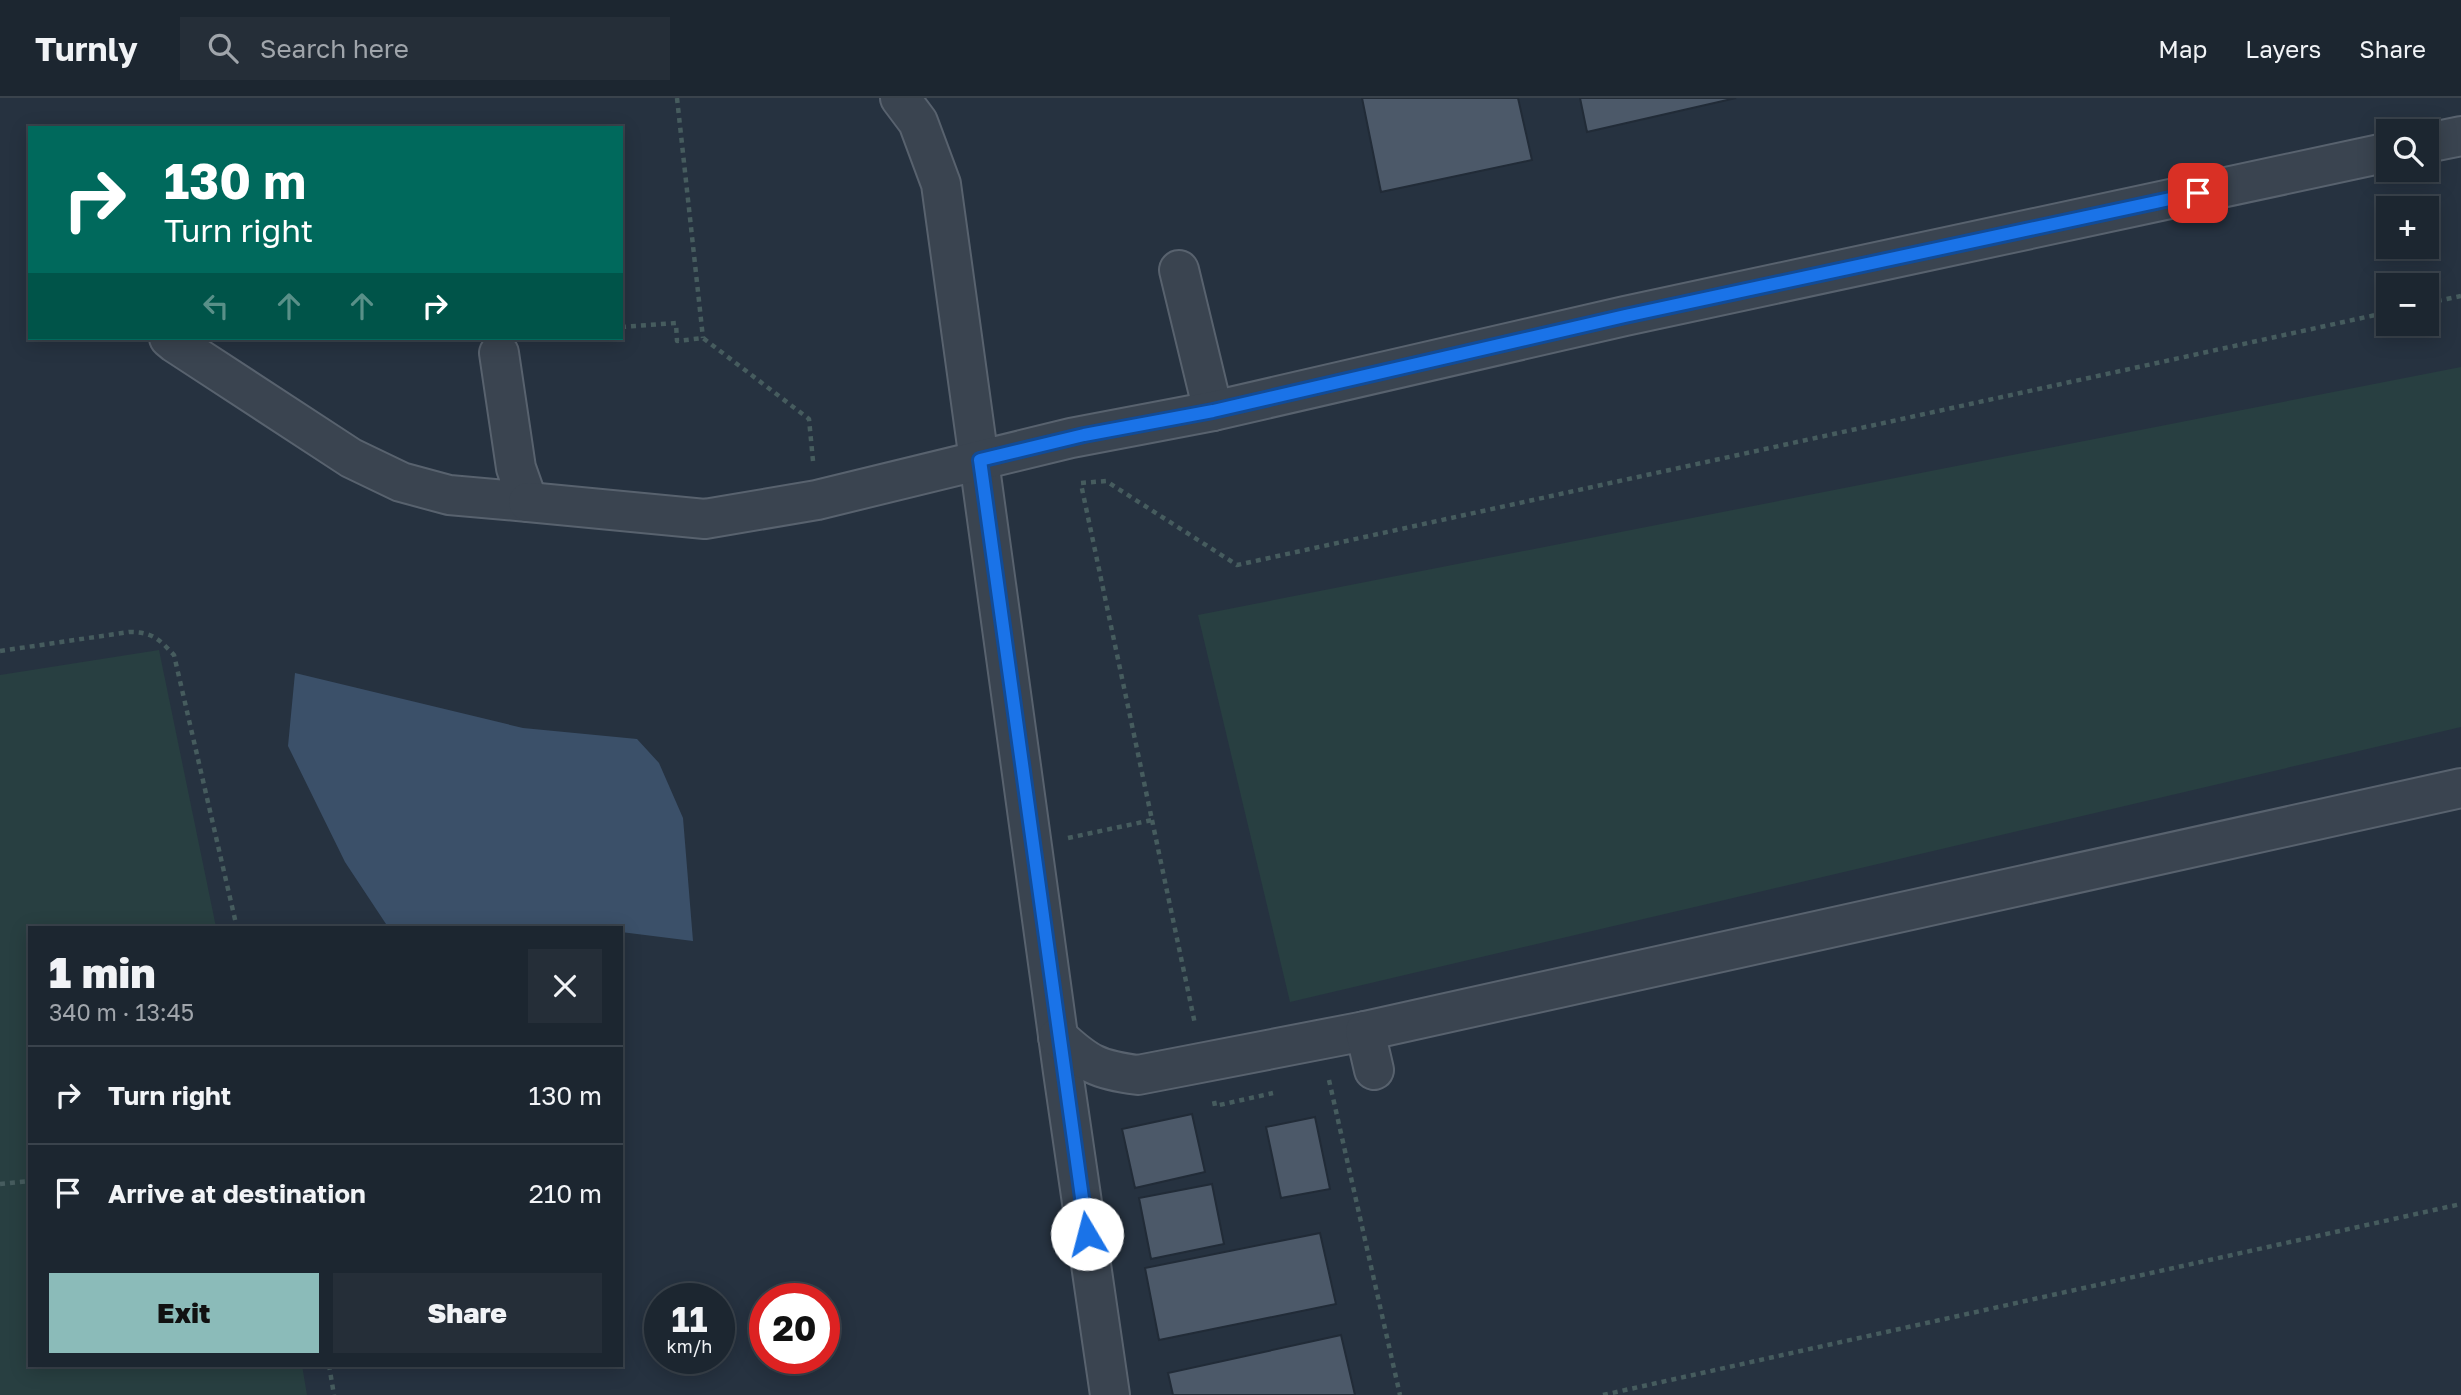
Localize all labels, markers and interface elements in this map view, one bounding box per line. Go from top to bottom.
search box [180,17,670,80]
text: Turnly [35,29,138,68]
icon: search [204,29,242,67]
text: Search here [260,33,409,64]
text: Map [2158,34,2207,63]
text: Layers [2245,34,2321,63]
text: Share [2359,34,2426,63]
map controls [2376,119,2439,336]
button: search [2376,119,2439,182]
text: 130 m [164,151,306,210]
icon: right [49,154,140,245]
pin [2168,163,2228,223]
icon: arrive [2179,174,2217,212]
button: + [2376,196,2439,259]
text: Turn right [164,211,313,249]
button: − [2376,273,2439,336]
icon: left [197,287,235,325]
icon: ahead [270,287,308,325]
icon: ahead [343,287,381,325]
icon: right [416,287,454,325]
text: 1 min [49,947,156,997]
button: close [528,949,602,1023]
text: 340 m · 13:45 [49,998,194,1026]
icon: right [49,1076,87,1114]
text: Turn right [108,1080,231,1111]
text: 130 m [529,1080,602,1111]
icon: arrive [49,1174,87,1212]
text: Arrive at destination [108,1178,366,1209]
text: 210 m [529,1178,602,1209]
position arrow [1050,1197,1124,1271]
button: Exit [49,1273,319,1353]
button: Share [333,1273,602,1353]
speed limit sign: 20 [749,1283,840,1374]
text: 11 [671,1298,708,1340]
text: km/h [667,1335,712,1357]

